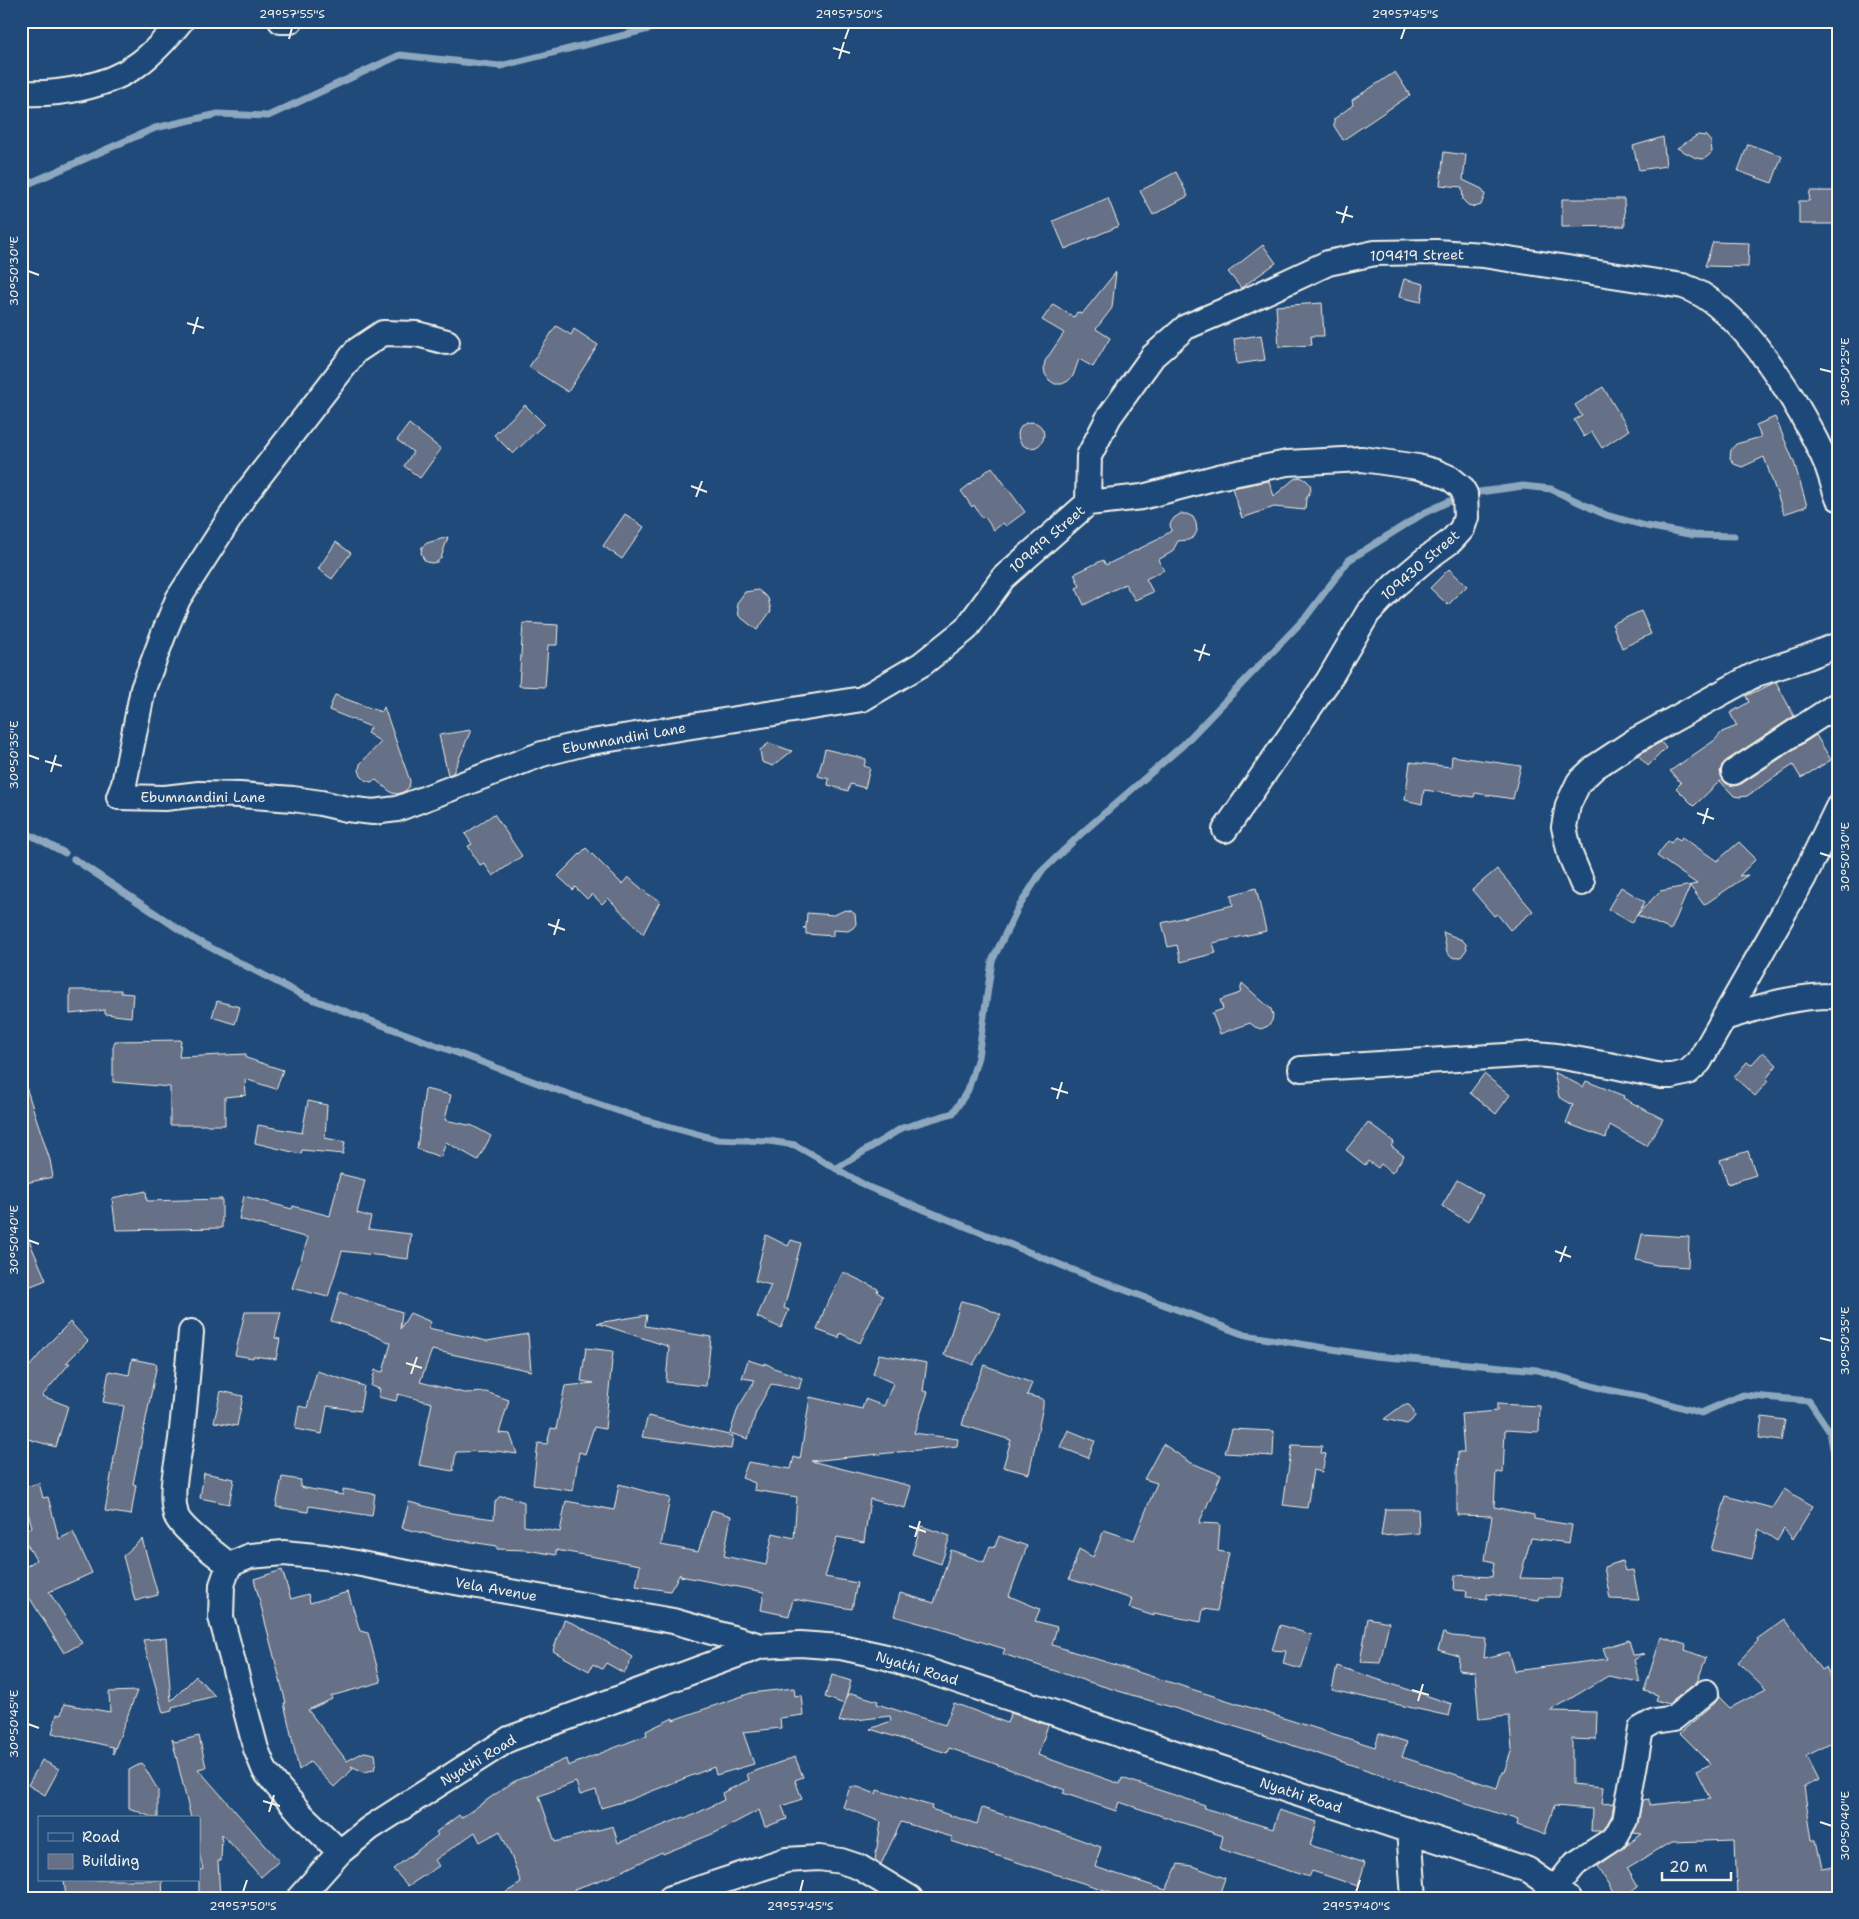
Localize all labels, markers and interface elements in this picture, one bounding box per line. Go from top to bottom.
text: 29°57'55"S [259,6,325,22]
text: 29°57'50"S [815,6,883,22]
text: 29°57'45"S [1372,6,1439,22]
text: 30°50'30"E [6,236,22,306]
street label: 109419 Street [1370,245,1464,265]
text: 30°50'25"E [1837,338,1853,407]
street label: 109419 Street [1006,501,1088,577]
street label: 109430 Street [1377,526,1463,604]
street label: Ebumnandini Lane [561,718,687,758]
text: 30°50'35"E [6,721,22,789]
street label: Ebumnandini Lane [140,788,266,806]
text: 30°50'30"E [1837,822,1853,892]
text: 30°50'40"E [6,1205,22,1275]
text: 30°50'35"E [1837,1307,1853,1375]
street label: Vela Avenue [453,1573,539,1605]
street label: Nyathi Road [874,1647,961,1689]
text: 30°50'45"E [6,1690,22,1758]
street label: Nyathi Road [437,1730,519,1790]
street label: Nyathi Road [1258,1773,1345,1817]
text: 30°50'40"E [1837,1791,1853,1861]
legend [38,1816,200,1882]
text: Road [82,1827,120,1847]
scale bar [1662,1849,1730,1881]
text: Building [82,1851,139,1871]
text: 20 m [1669,1857,1708,1877]
text: 29°57'50"S [209,1898,277,1914]
text: 29°57'45"S [767,1898,834,1914]
text: 29°57'40"S [1322,1898,1390,1914]

